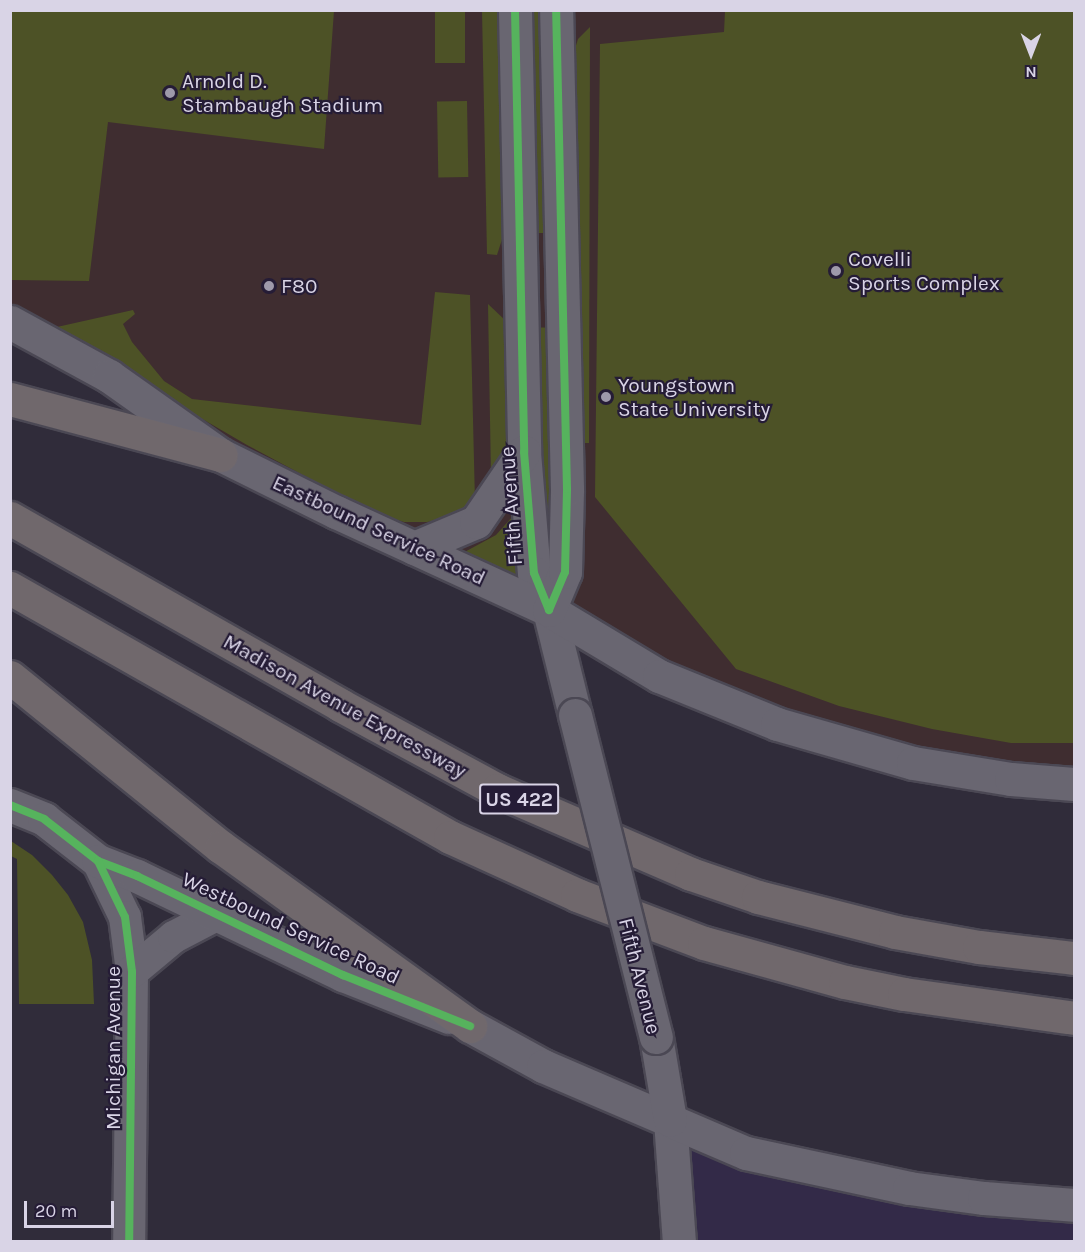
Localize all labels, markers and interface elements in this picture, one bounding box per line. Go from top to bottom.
north arrow [1001,24,1061,84]
text: N [1025,63,1037,82]
place label: Arnold D. Stambaugh Stadium [182,68,383,118]
marker: Arnold D. Stambaugh Stadium [163,86,177,100]
place label: Covelli Sports Complex [848,246,1000,296]
marker: Covelli Sports Complex [829,264,843,278]
place label: F80 [281,273,317,299]
marker: F80 [262,279,276,293]
place label: Youngstown State University [618,372,770,422]
marker: Youngstown State University [599,390,613,404]
street label: Fifth Avenue [494,446,528,566]
street label: Eastbound Service Road [269,470,489,590]
street label: Madison Avenue Expressway [219,629,471,783]
road number: US 422 [478,782,560,816]
street label: Westbound Service Road [178,866,404,990]
street label: Fifth Avenue [613,915,667,1037]
street label: Michigan Avenue [100,966,126,1130]
scale bar [27,1189,117,1227]
text: 20 m [35,1200,77,1222]

